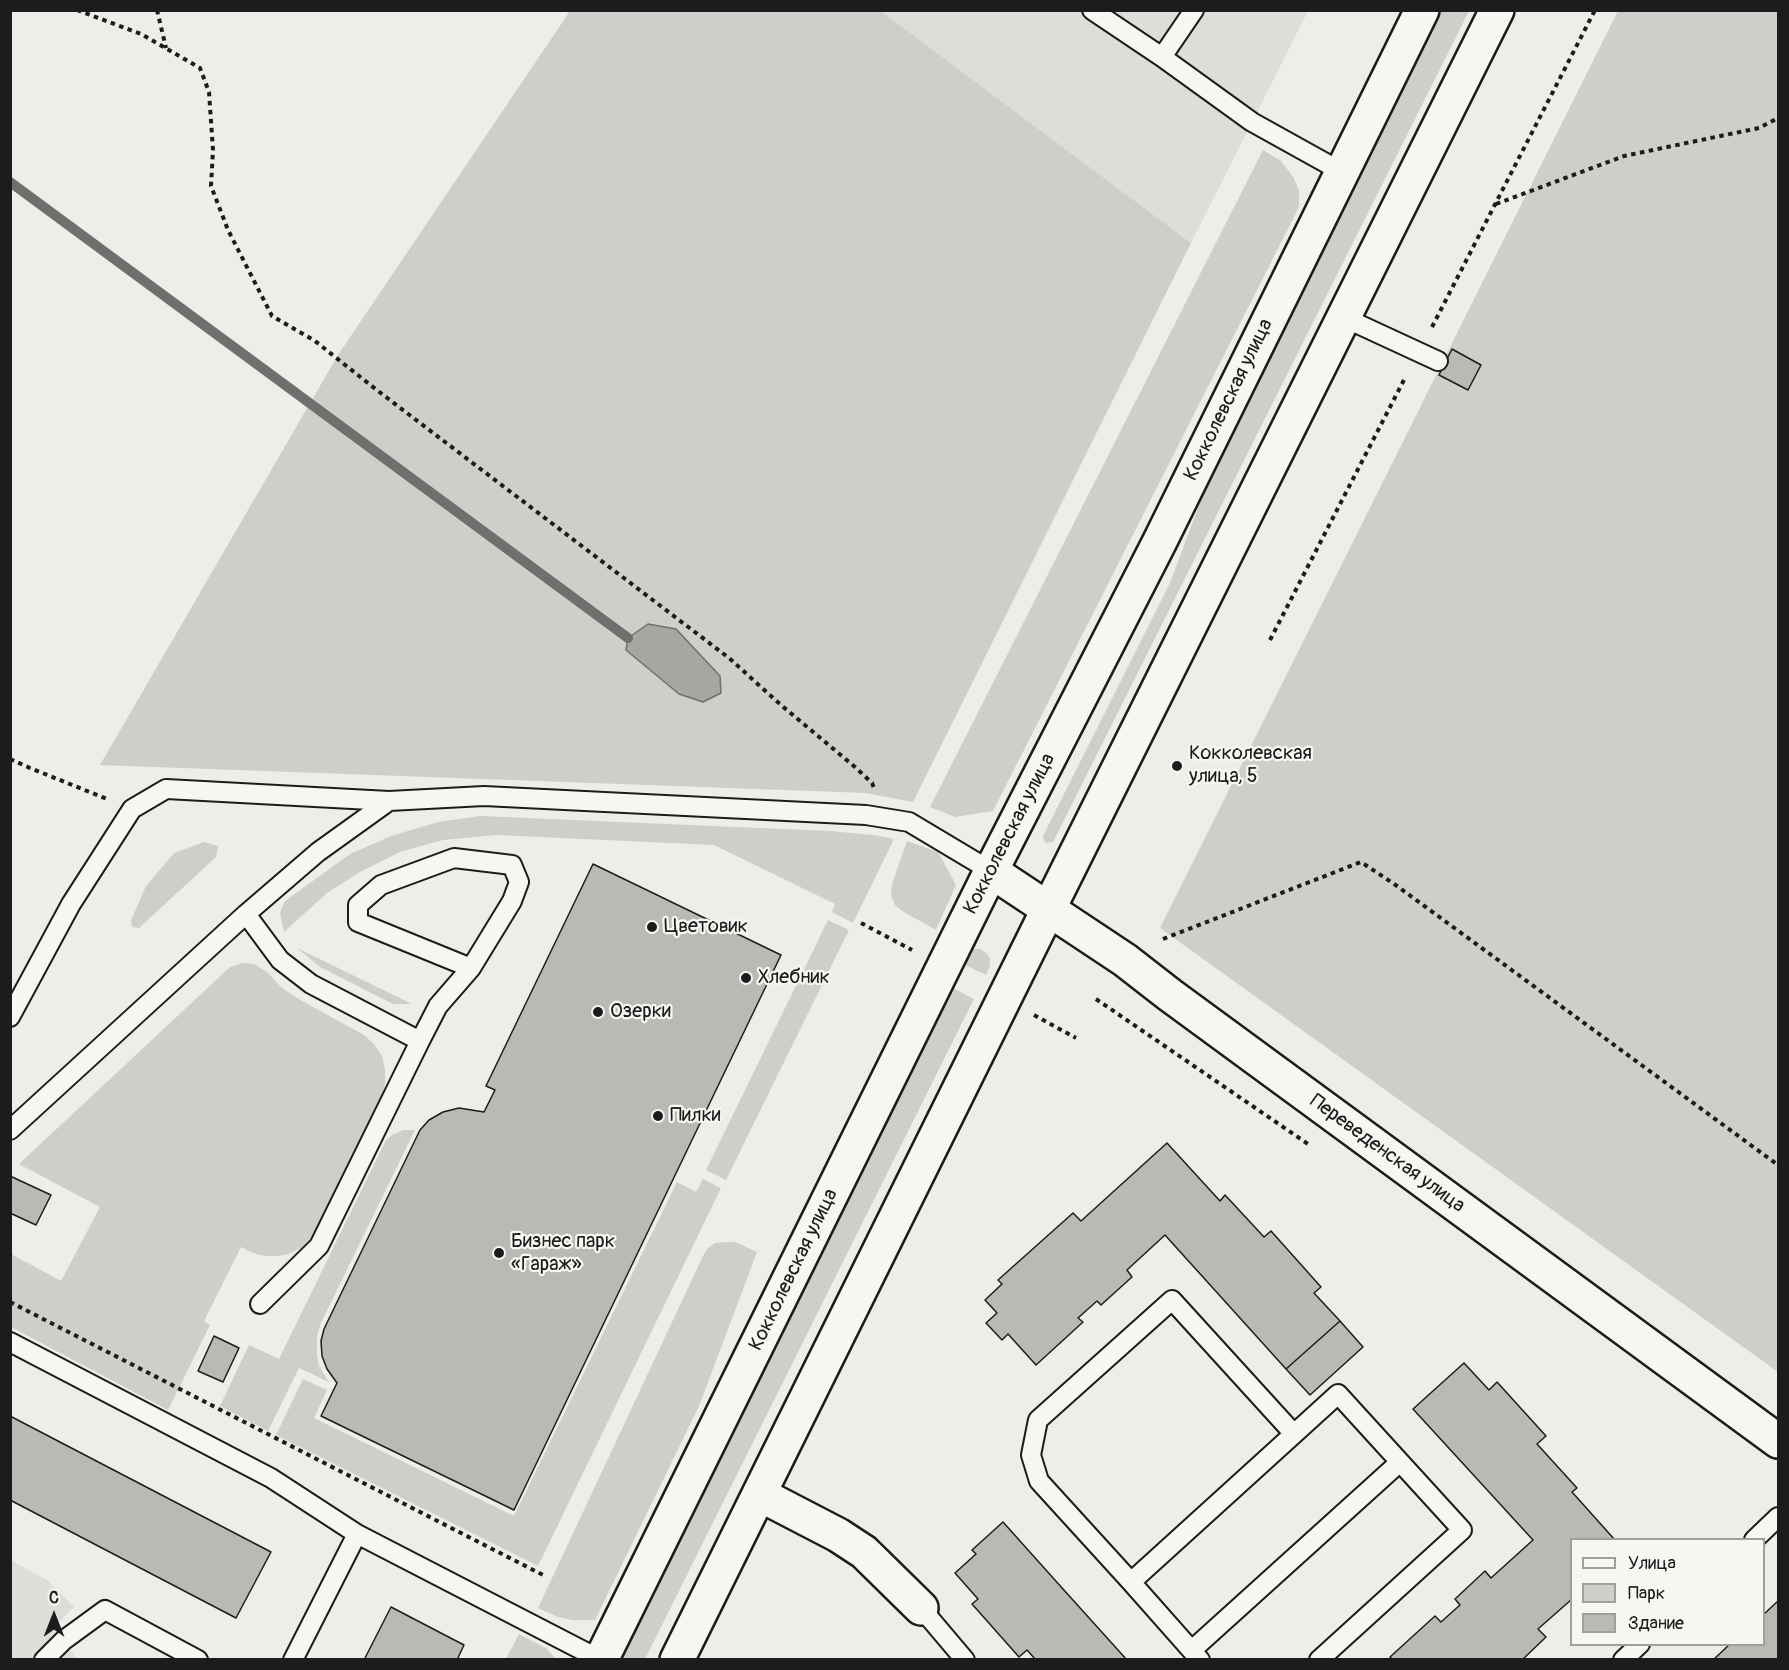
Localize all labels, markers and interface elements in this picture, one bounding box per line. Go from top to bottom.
street label: Кокколевская улица [1179,315,1279,485]
place label: Кокколевская улица, 5 [1189,742,1312,789]
street label: Кокколевская улица [959,750,1061,918]
marker: Кокколевская улица, 5 [1170,759,1184,773]
place label: Цветовик [664,915,748,939]
marker: Цветовик [645,920,659,934]
place label: Хлебник [758,966,830,990]
marker: Хлебник [739,971,753,985]
place label: Озерки [610,1000,671,1024]
marker: Озерки [591,1005,605,1019]
street label: Переведенская улица [1305,1090,1469,1218]
place label: Пилки [670,1104,721,1128]
marker: Пилки [651,1109,665,1123]
street label: Кокколевская улица [744,1185,844,1355]
place label: Бизнес парк «Гараж» [511,1230,615,1277]
marker: Бизнес парк «Гараж» [492,1246,506,1260]
legend [1570,1538,1765,1646]
text: Улица [1628,1552,1676,1575]
text: Парк [1628,1582,1665,1605]
north arrow [24,1586,84,1646]
text: С [49,1588,59,1608]
text: Здание [1628,1612,1684,1635]

